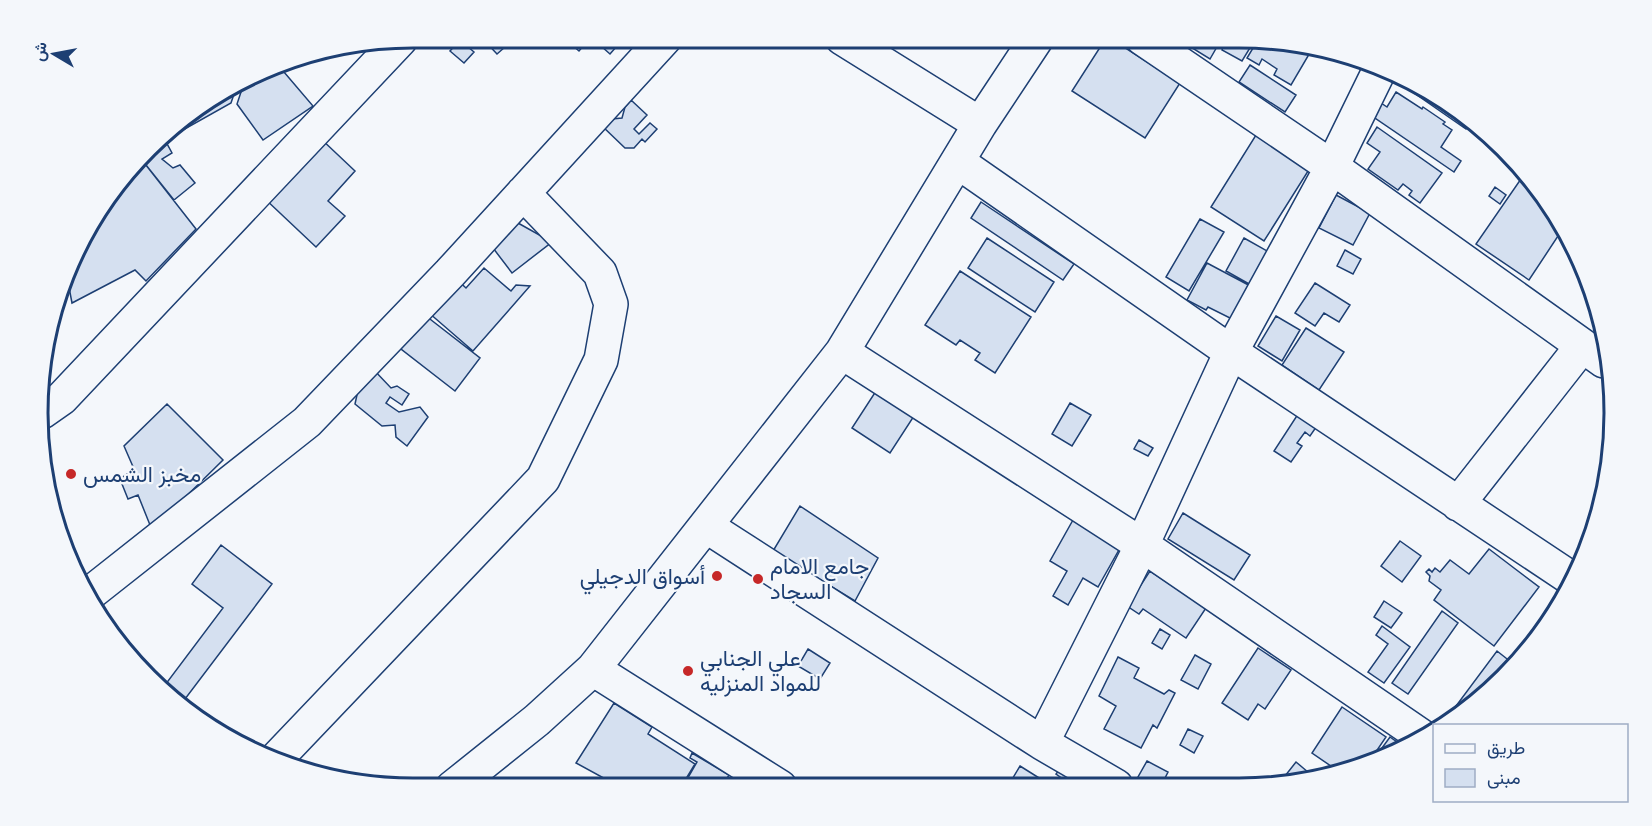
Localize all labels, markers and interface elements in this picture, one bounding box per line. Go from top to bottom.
north arrow [24,24,84,84]
text: ش [28,40,52,63]
place label: مخبز الشمس [83,460,201,488]
marker: مخبز الشمس [64,467,78,481]
place label: جامع الامام السجاد [770,552,869,605]
place label: أسواق الدجيلي [580,562,705,595]
marker: أسواق الدجيلي [710,569,724,583]
marker: جامع الامام السجاد [751,572,765,586]
place label: علي الجنابي للمواد المنزليه [700,644,821,697]
marker: علي الجنابي للمواد المنزليه [681,664,695,678]
legend [1433,724,1628,802]
text: طريق [1487,736,1525,759]
text: مبنى [1487,766,1521,789]

